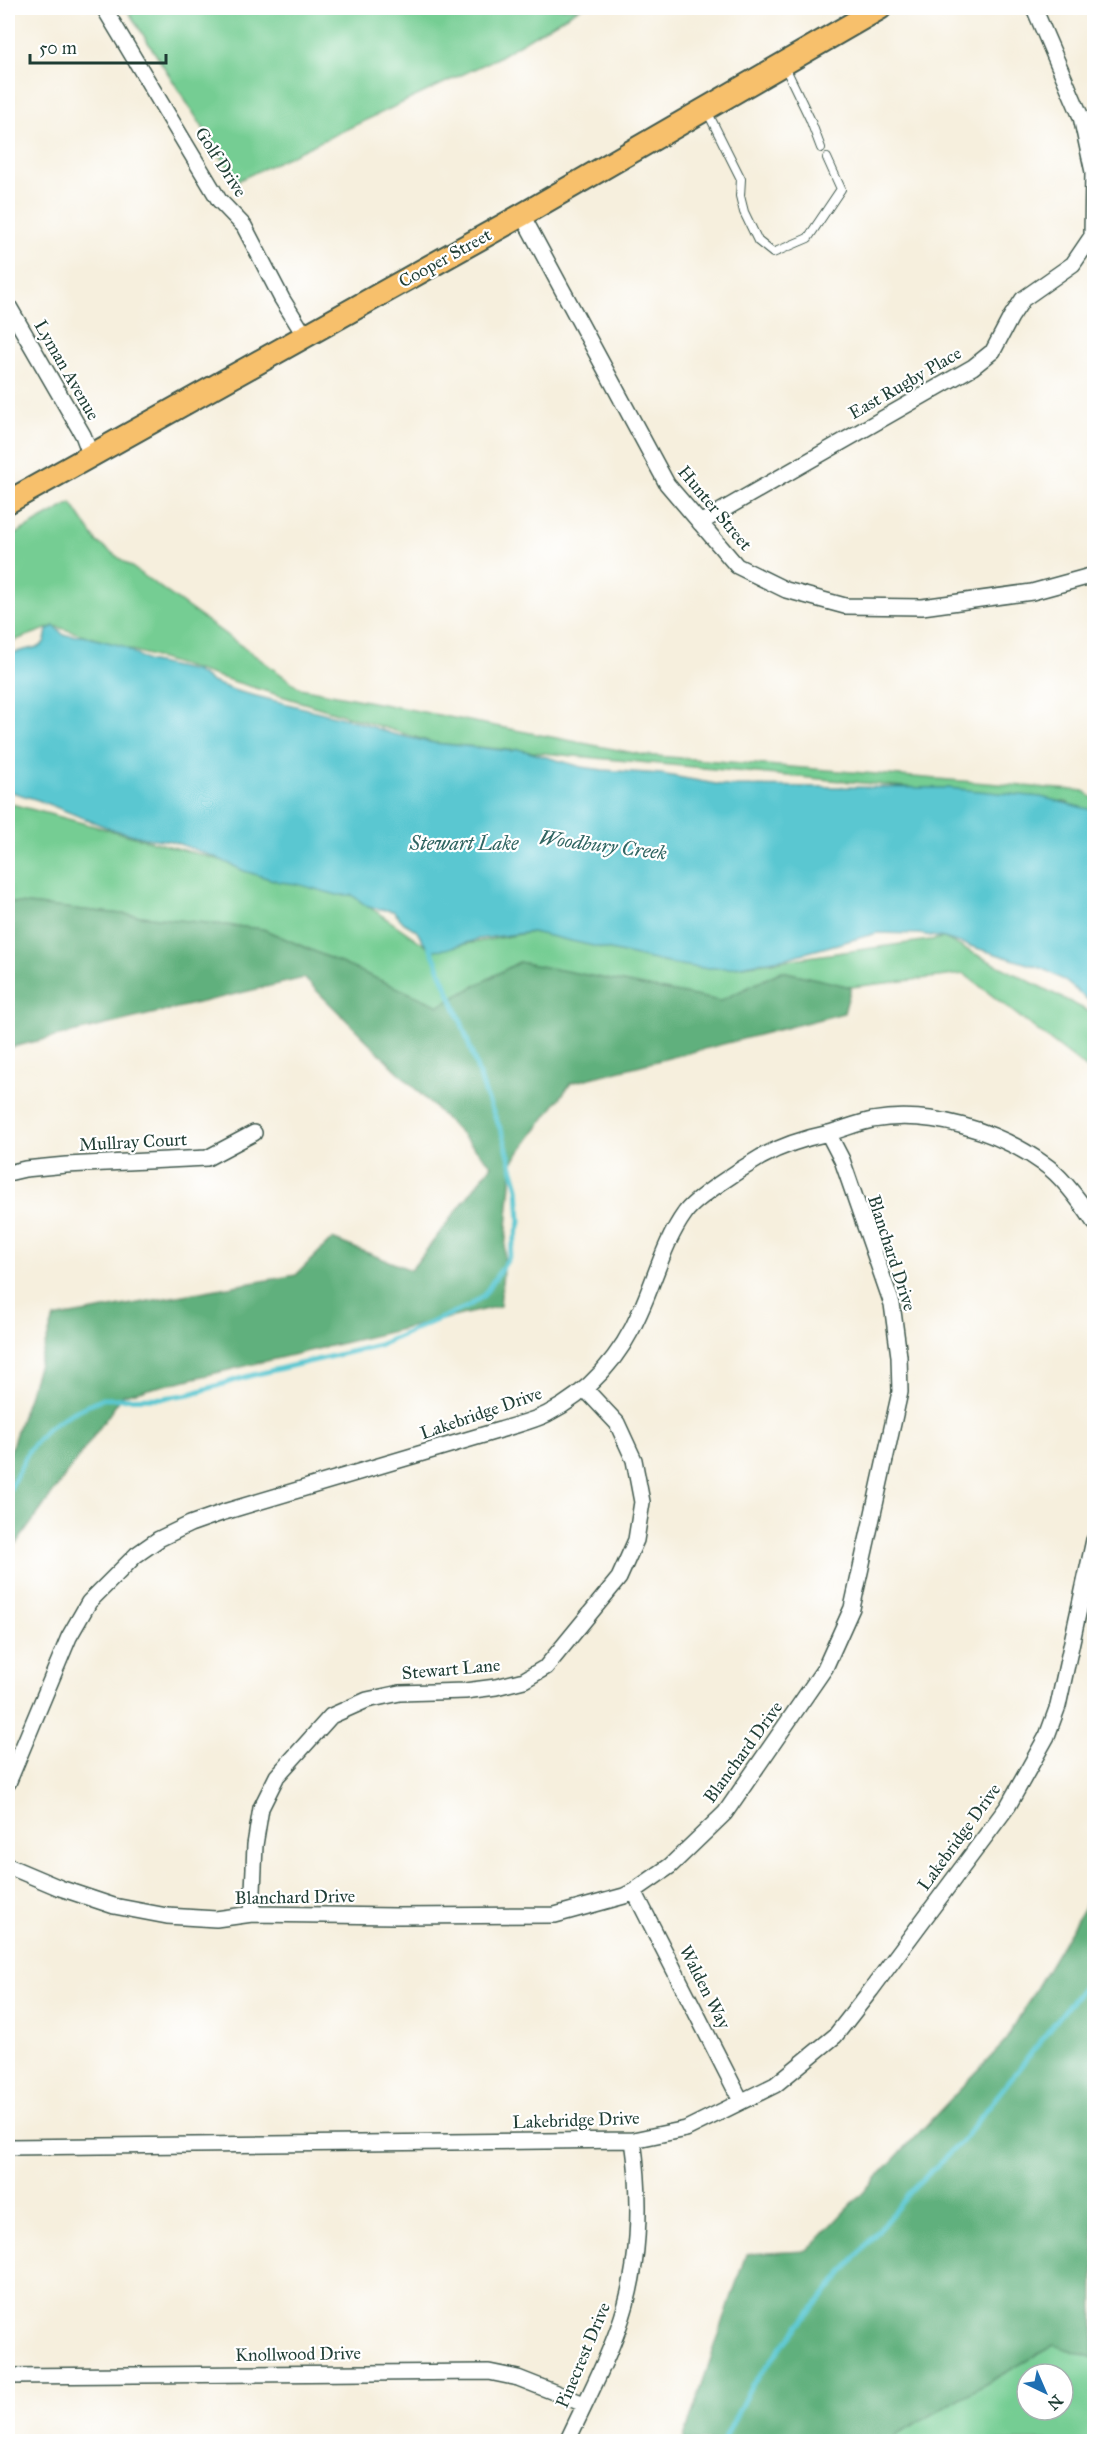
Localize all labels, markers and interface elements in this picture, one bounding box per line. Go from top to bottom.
scale bar [30,27,166,65]
text: 50 m [39,37,77,59]
street label: Golf Drive [190,123,252,201]
street label: Cooper Street [395,223,496,292]
street label: Lyman Avenue [29,316,105,424]
street label: East Rugby Place [845,342,966,425]
street label: Hunter Street [673,461,757,555]
water label: Woodbury Creek [538,825,668,865]
water label: Stewart Lake [409,831,519,855]
street label: Mullray Court [78,1128,188,1156]
street label: Blanchard Drive [863,1192,921,1314]
street label: Lakebridge Drive [417,1382,545,1445]
street label: Stewart Lane [401,1654,501,1684]
street label: Blanchard Drive [699,1697,787,1807]
street label: Lakebridge Drive [913,1779,1006,1896]
street label: Blanchard Drive [235,1885,355,1909]
street label: Walden Way [675,1942,736,2033]
street label: Lakebridge Drive [512,2107,640,2134]
street label: Pinecrest Drive [551,2299,615,2411]
street label: Knollwood Drive [235,2342,361,2366]
north arrow [1015,2362,1075,2422]
text: N [1043,2391,1067,2414]

